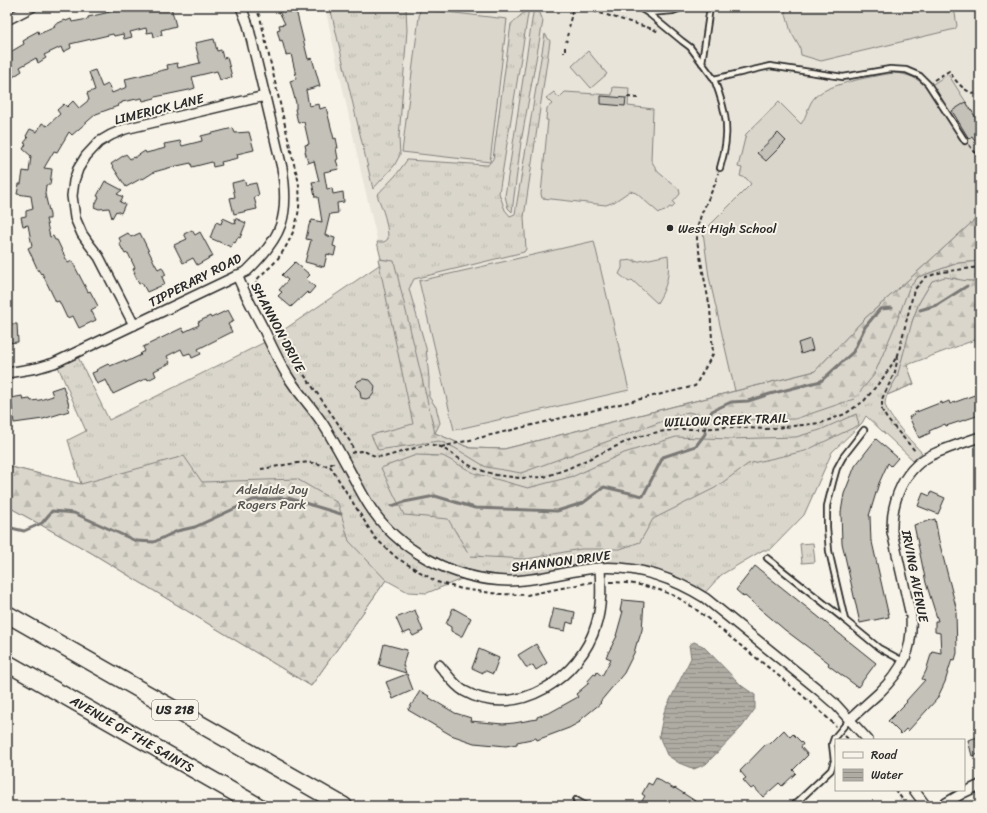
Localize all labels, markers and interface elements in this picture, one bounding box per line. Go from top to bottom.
street label: LIMERICK LANE [112,87,207,131]
place label: West High School [678,217,777,240]
marker: West High School [665,223,675,233]
street label: TIPPERARY ROAD [144,246,246,313]
street label: SHANNON DRIVE [244,278,312,377]
street label: WILLOW CREEK TRAIL [664,406,788,434]
park label: Adelaide Joy Rogers Park [235,478,308,516]
street label: IRVING AVENUE [895,527,935,625]
street label: SHANNON DRIVE [510,543,613,578]
street label: AVENUE OF THE SAINTS [65,689,198,779]
road number: US 218 [152,700,198,720]
legend [835,739,965,791]
text: Road [871,744,898,766]
text: Water [871,764,904,786]

